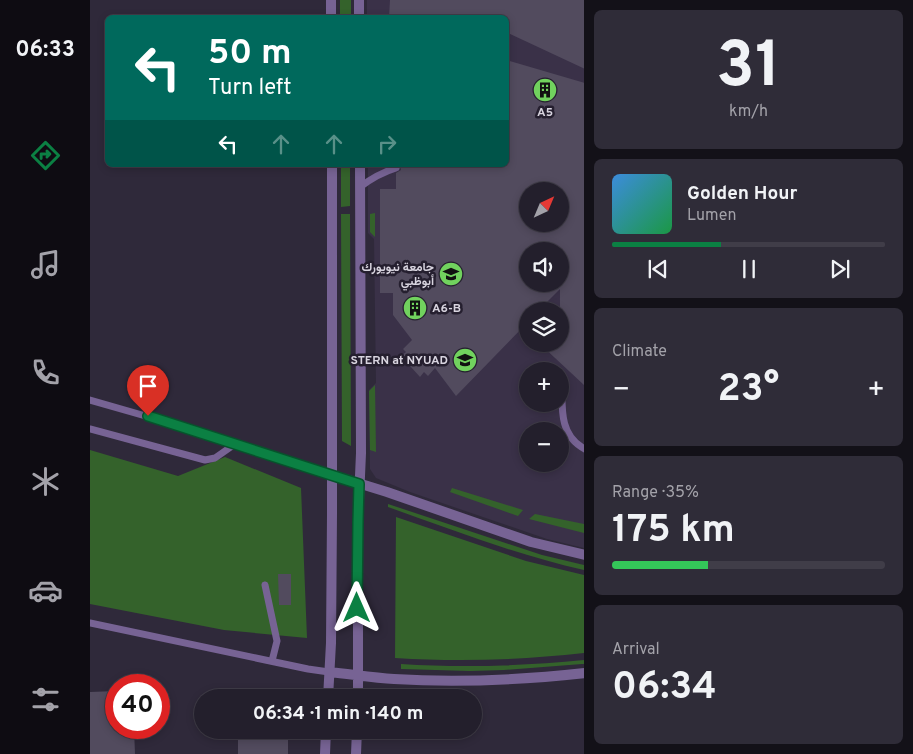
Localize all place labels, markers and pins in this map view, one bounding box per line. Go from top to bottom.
building icon: A5 [532,77,558,103]
place label: A5 [537,105,553,121]
place label: جامعة نيويورك أبوظبي [362,260,434,291]
school or university icon: جامعة نيويورك أبوظبي [438,261,464,287]
building icon: A6-B [402,295,428,321]
place label: A6-B [432,301,461,317]
school or university icon: STERN at NYUAD [452,347,478,373]
place label: STERN at NYUAD [351,353,448,369]
pin [127,365,169,416]

